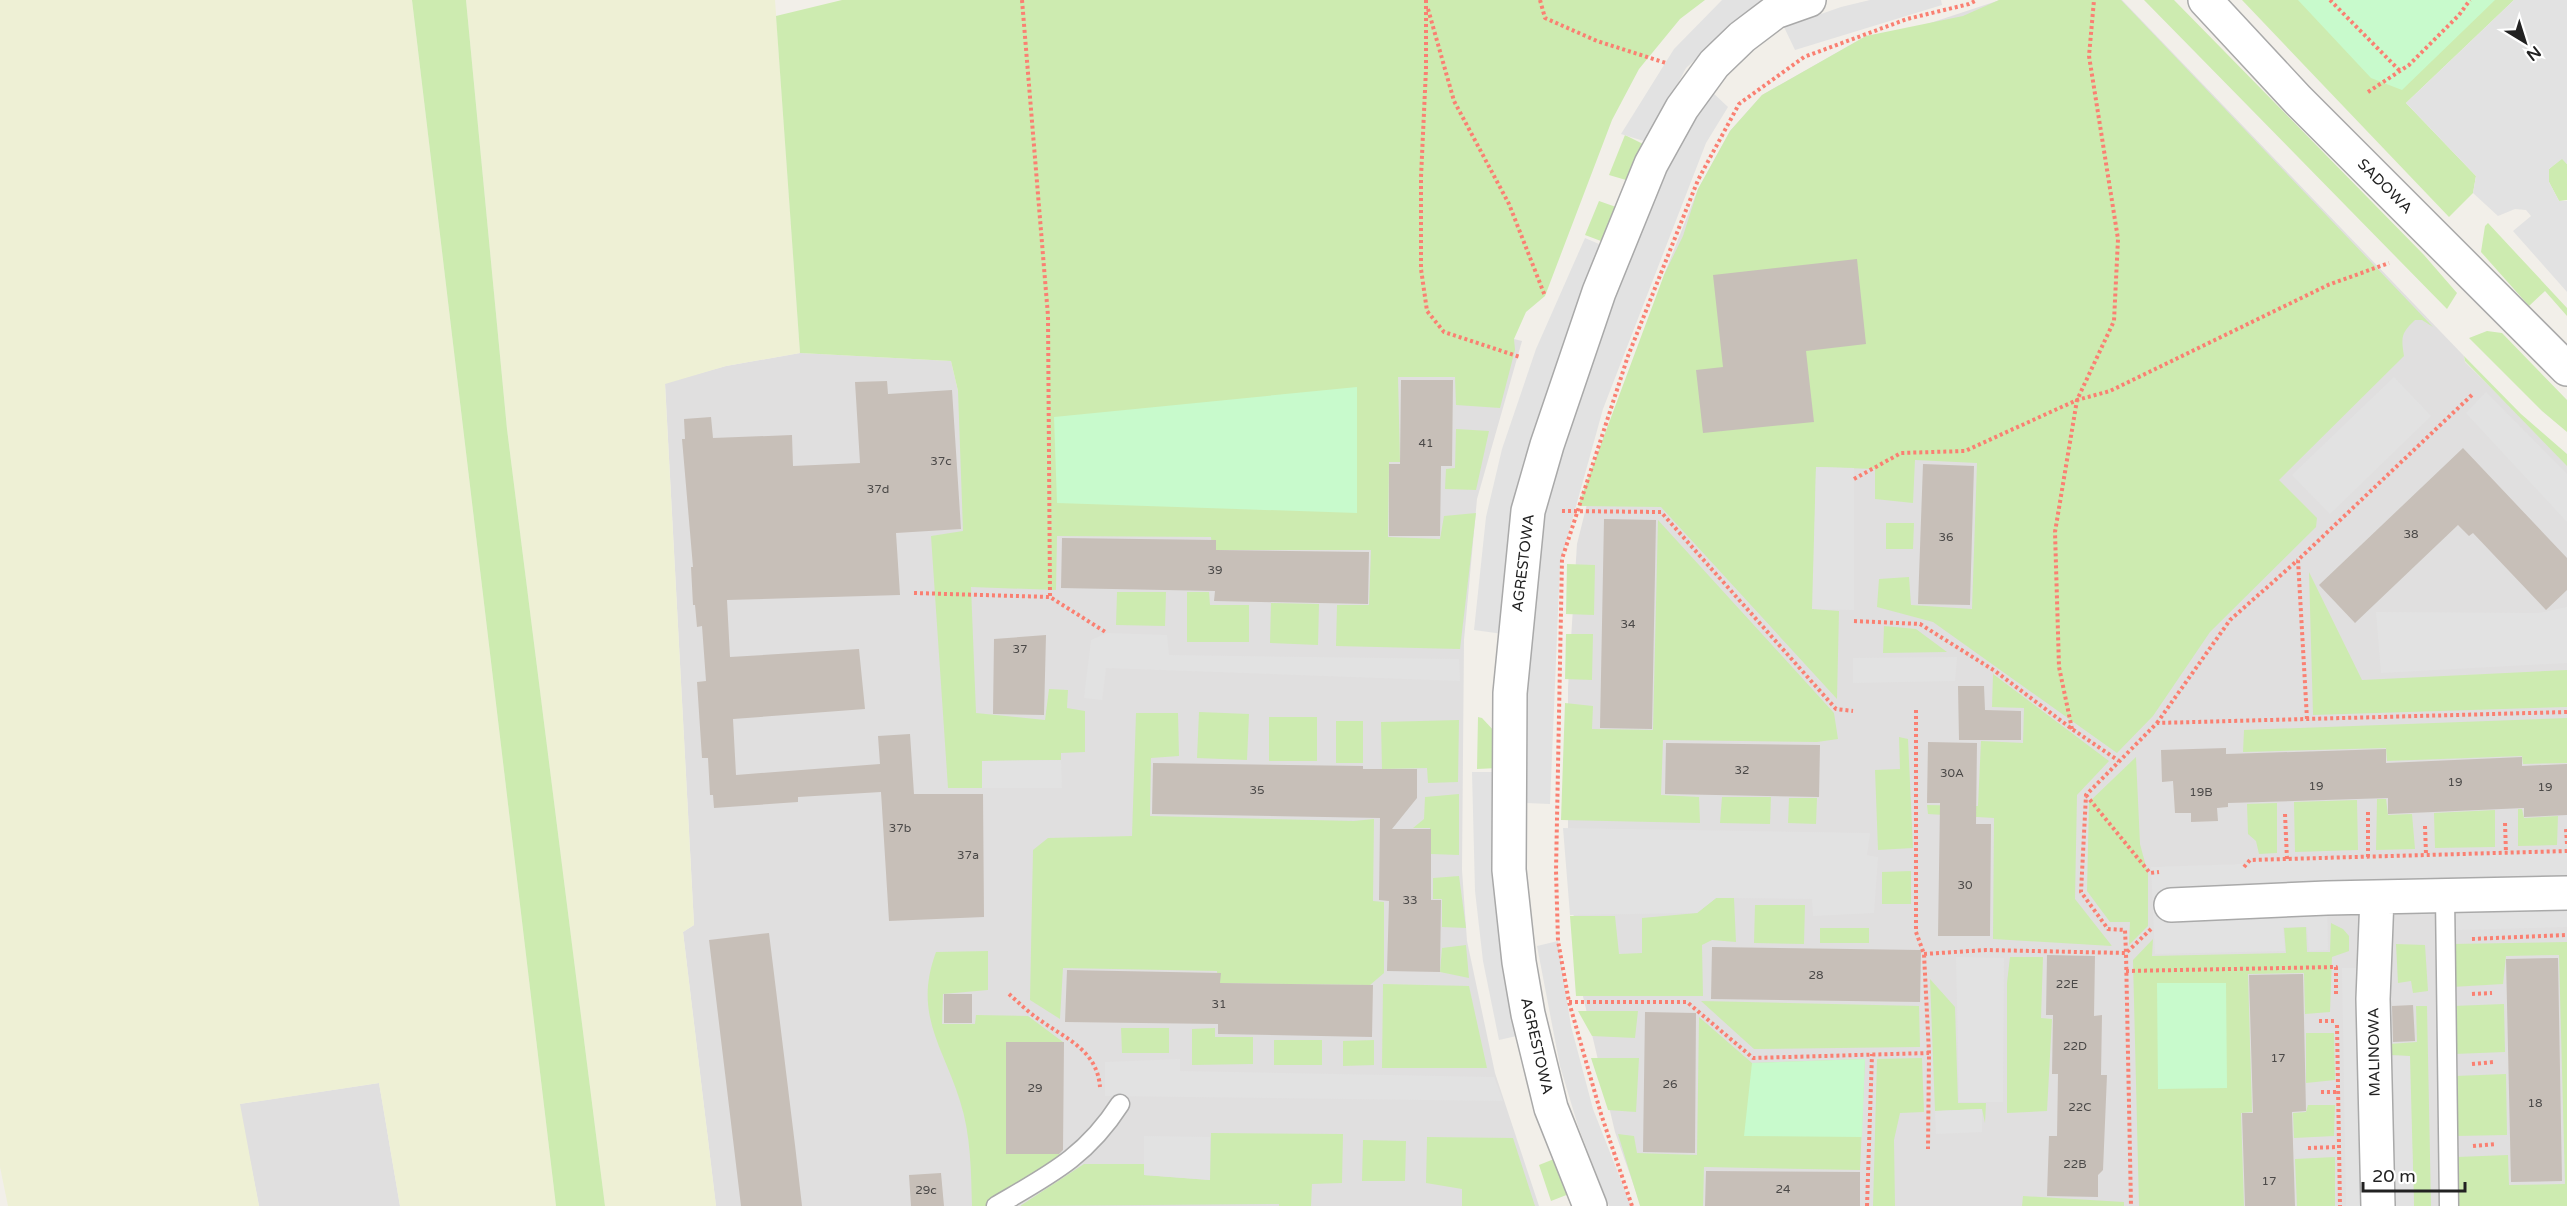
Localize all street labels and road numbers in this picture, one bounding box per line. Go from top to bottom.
street label: SADOWA [2354,155,2416,217]
street label: AGRESTOWA [1508,513,1538,613]
street label: AGRESTOWA [1517,996,1557,1096]
street label: MALINOWA [2364,1007,2384,1097]

